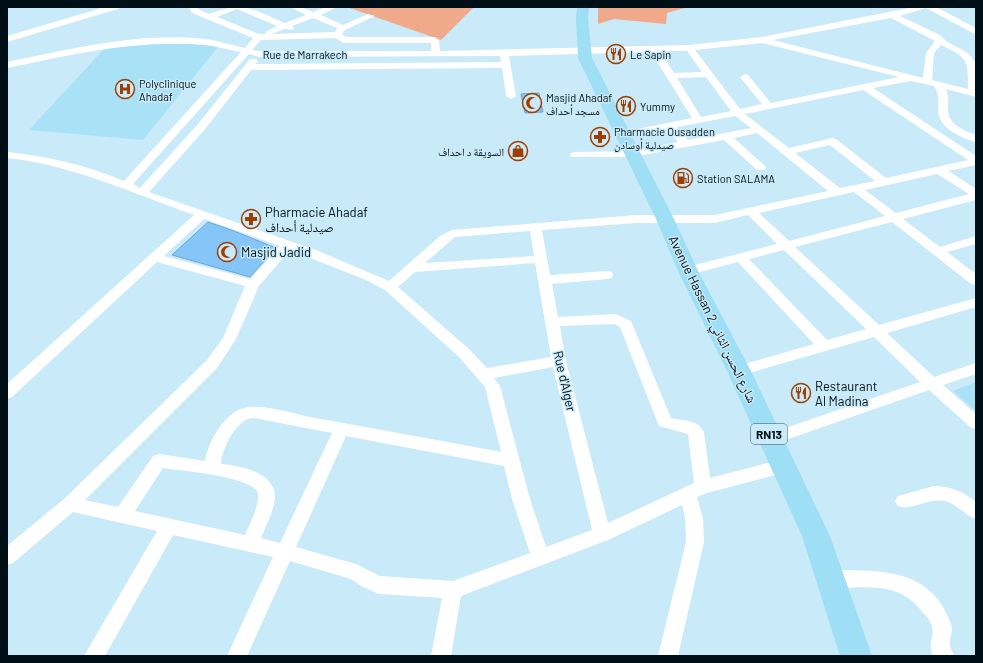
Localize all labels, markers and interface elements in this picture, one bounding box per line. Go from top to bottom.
restaurant icon: Le Sapin [605,43,627,65]
street label: Rue de Marrakech [263,48,347,61]
place label: Le Sapin [630,48,671,61]
place label: Polyclinique Ahadaf [139,77,196,103]
hospital icon: Polyclinique Ahadaf [114,78,136,100]
place label: Masjid Ahadaf مسجد أحداف [546,91,612,117]
mosque icon: Masjid Ahadaf مسجد أحداف [521,92,543,114]
restaurant icon: Yummy [615,95,637,117]
place label: Yummy [640,100,675,113]
place label: Pharmacie Ousadden صيدلية أوسادن [614,125,715,152]
pharmacy icon: Pharmacie Ousadden صيدلية أوسادن [589,126,611,148]
shop icon: السويقة د احداف [507,140,529,162]
place label: السويقة د احداف [438,145,504,158]
fuel station icon: Station SALAMA [672,167,694,189]
place label: Station SALAMA [697,172,775,185]
place label: Pharmacie Ahadaf صيدلية أحداف [265,204,368,235]
pharmacy icon: Pharmacie Ahadaf صيدلية أحداف [240,208,262,230]
street label: Avenue Hassan 2 شارع الحسن الثاني [662,233,761,407]
mosque icon: Masjid Jadid [216,241,238,263]
place label: Masjid Jadid [241,244,311,260]
street label: Rue d'Alger [550,349,580,413]
place label: Restaurant Al Madina [815,378,877,409]
restaurant icon: Restaurant Al Madina [790,382,812,404]
road number: RN13 [751,424,787,444]

